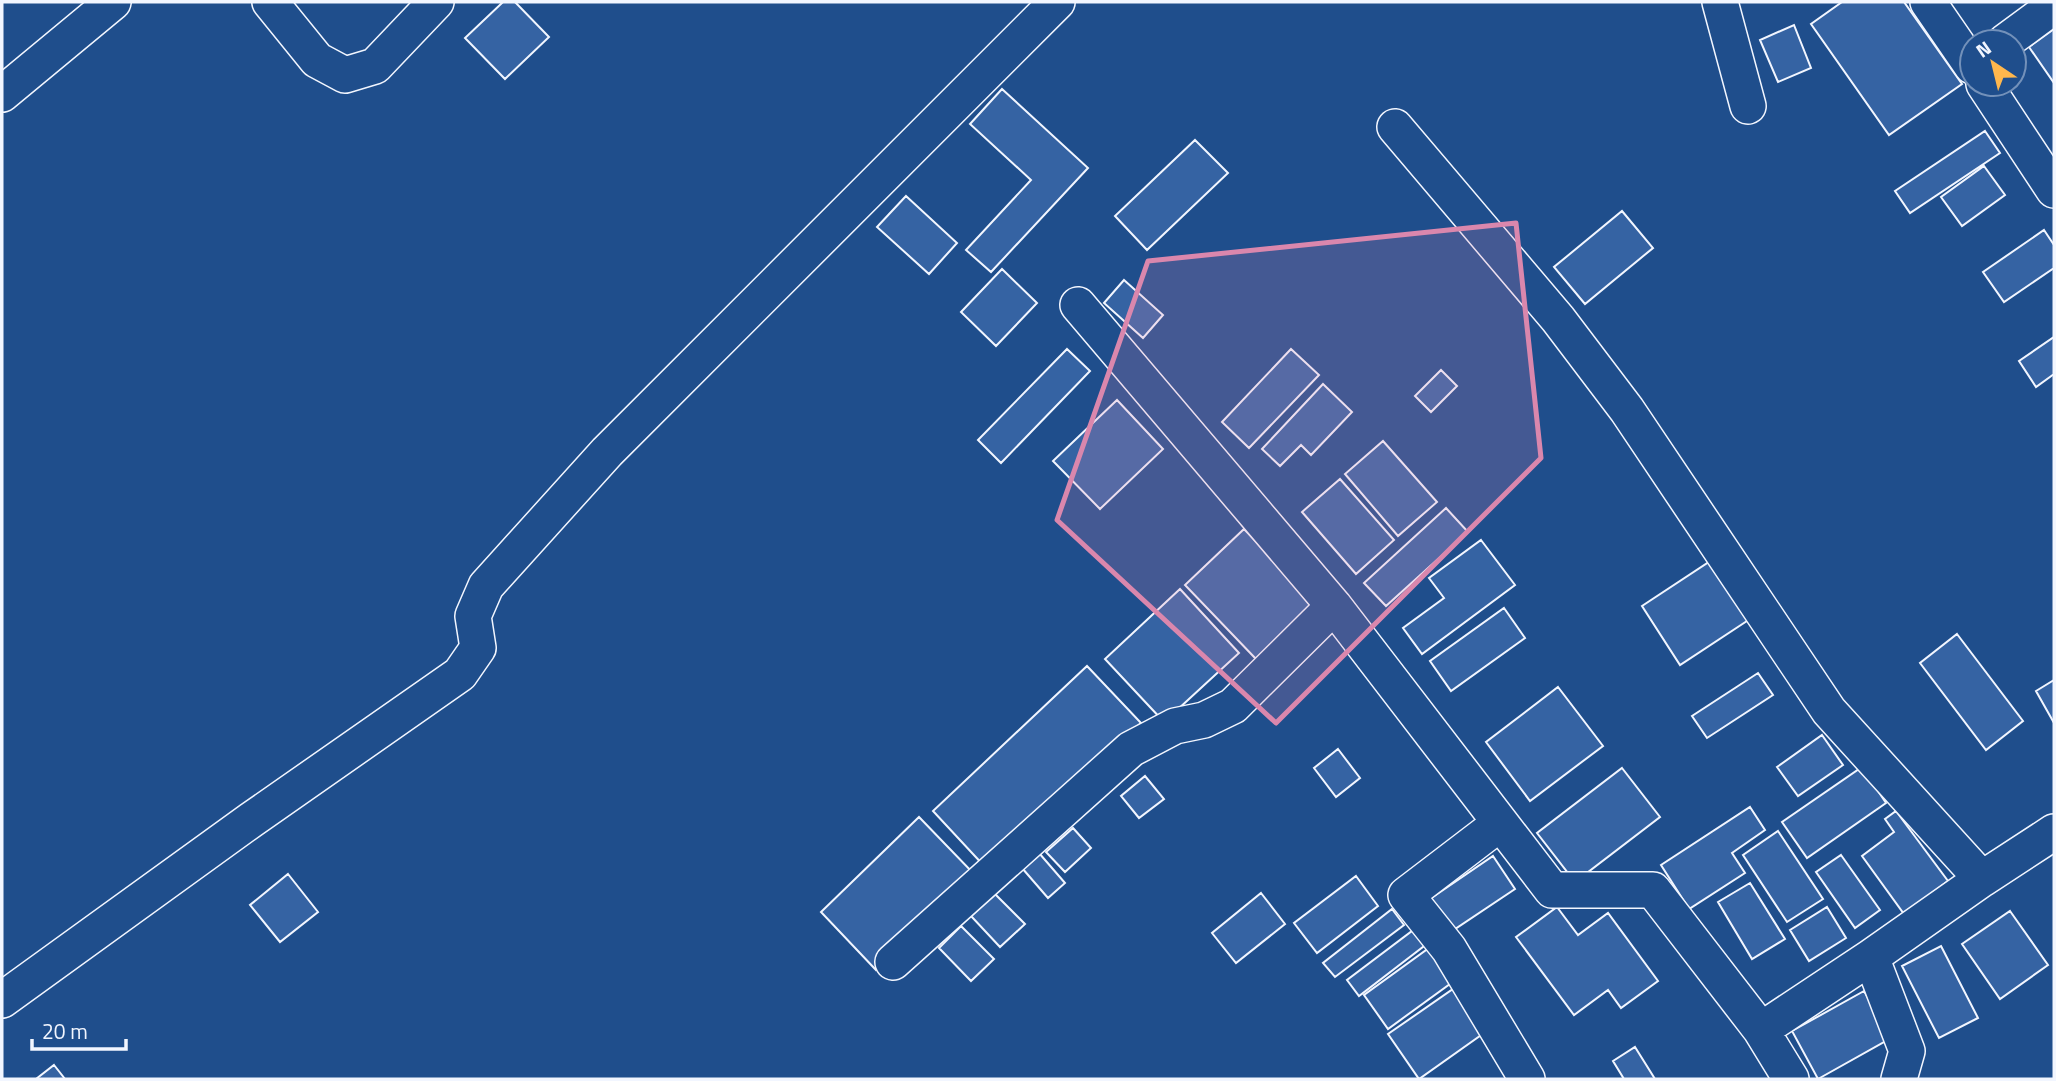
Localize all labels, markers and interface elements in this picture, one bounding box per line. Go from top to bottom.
north arrow [1958,28,2028,98]
text: N [1969,33,1997,64]
scale bar [32,1007,126,1052]
text: 20 m [42,1015,88,1047]

